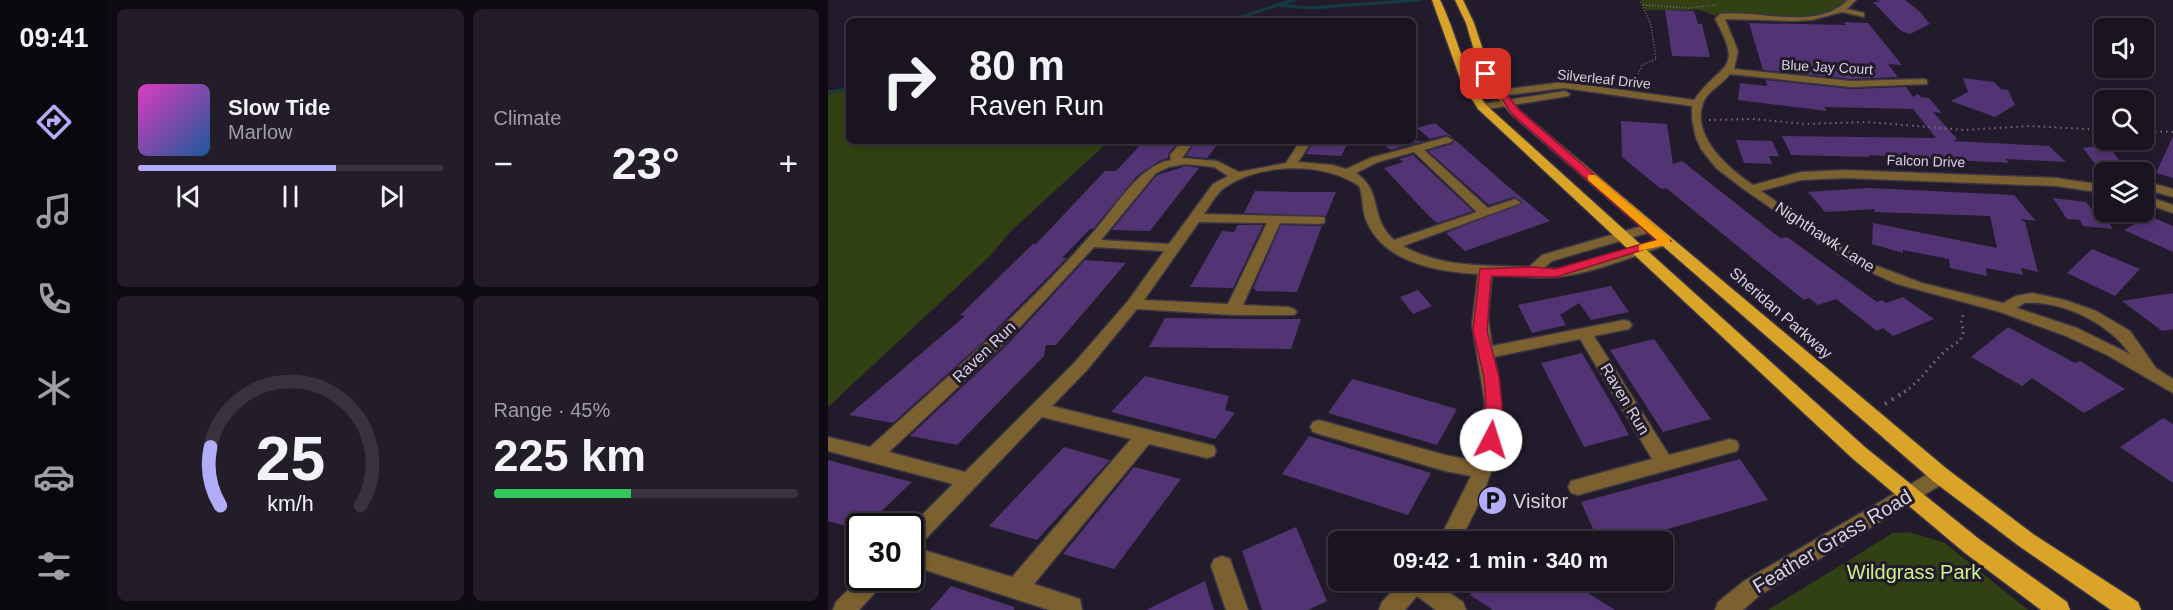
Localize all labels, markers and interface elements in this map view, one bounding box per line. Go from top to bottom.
map controls [2094,18,2154,222]
button: sound [2094,18,2154,78]
text: 09:41 [19,23,89,53]
icon: right [870,42,948,120]
text: 80 m [969,42,1065,89]
pin [1460,48,1511,99]
icon: arrive [1469,57,1502,90]
street label: Blue Jay Court [1781,57,1873,77]
street label: Silverleaf Drive [1556,66,1652,92]
button: search [2094,90,2154,150]
text: Raven Run [969,91,1104,121]
text: Slow Tide [228,95,330,120]
icon: directions [33,101,75,143]
text: Climate [494,107,561,129]
text: Marlow [228,121,292,143]
text: 23° [612,138,680,189]
text: − [494,145,513,182]
text: + [779,145,798,182]
street label: Falcon Drive [1886,152,1966,170]
button: layers [2094,162,2154,222]
icon: previous [172,180,205,213]
icon: pause [274,180,307,213]
icon: next [375,180,408,213]
icon: music [33,190,75,232]
street label: Nighthawk Lane [1772,199,1878,275]
street label: Sheridan Parkway [1726,264,1836,362]
icon: phone [33,278,75,320]
street label: Raven Run [949,318,1019,386]
street label: Raven Run [1597,360,1653,438]
icon: climate [33,367,75,409]
text: Range · 45% [494,399,610,421]
position arrow [1459,408,1523,472]
text: 25 [256,424,325,493]
text: 225 km [494,430,646,481]
icon: car [33,456,75,498]
parking icon: Visitor [1476,485,1508,517]
street label: Feather Grass Road [1749,485,1915,597]
place label: Visitor [1513,490,1569,512]
text: km/h [267,492,313,516]
speed limit sign: 30 [846,513,924,591]
icon: filters [33,545,75,587]
text: 09:42 · 1 min · 340 m [1393,548,1608,573]
park label: Wildgrass Park [1847,561,1982,583]

